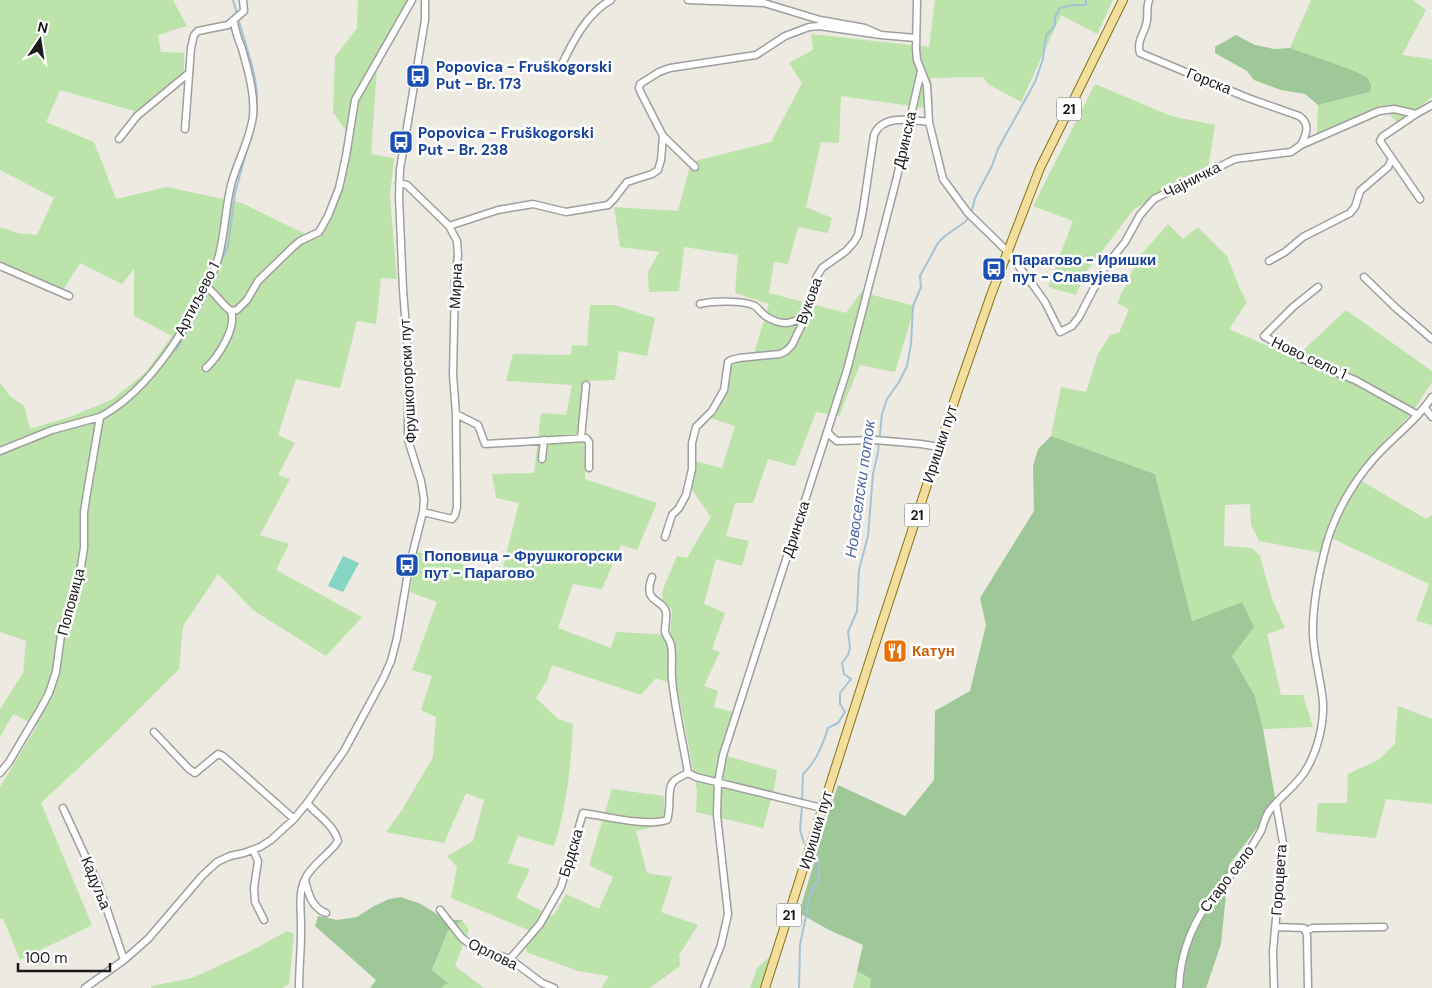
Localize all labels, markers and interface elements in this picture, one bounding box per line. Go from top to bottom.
north arrow [15,15,65,65]
text: N [36,17,50,37]
place label: Popovica - Fruškogorski Put - Br. 173 [436,57,612,94]
bus stop icon: Popovica - Fruškogorski Put - Br. 173 [405,63,431,89]
street label: Горска [1184,63,1235,99]
road number: 21 [1056,98,1082,120]
street label: Дринска [889,109,921,170]
place label: Popovica - Fruškogorski Put - Br. 238 [418,123,594,160]
bus stop icon: Popovica - Fruškogorski Put - Br. 238 [388,129,414,155]
street label: Чајничка [1160,157,1224,203]
place label: Парагово - Иришки пут - Славујева [1012,250,1156,287]
bus stop icon: Парагово - Иришки пут - Славујева [981,256,1007,282]
street label: Артиљево 1 [170,259,224,339]
street label: Мирна [445,262,467,309]
street label: Вукова [791,274,827,327]
street label: Фрушкогорски пут [395,318,421,444]
street label: Ново село 1 [1268,332,1350,384]
street label: Иришки пут [918,402,962,486]
water label: Новоселски поток [840,417,880,559]
street label: Дринска [778,498,815,560]
road number: 21 [904,504,930,526]
place label: Поповица - Фрушкогорски пут - Парагово [424,546,623,583]
bus stop icon: Поповица - Фрушкогорски пут - Парагово [394,552,420,578]
street label: Поповица [52,566,90,638]
restaurant icon: Катун [882,638,908,664]
place label: Катун [912,641,955,661]
street label: Иришки пут [795,788,837,872]
street label: Брдска [554,826,588,880]
street label: Старо село [1195,841,1259,917]
street label: Гороцвета [1267,843,1292,916]
street label: Кадуља [76,854,116,913]
road number: 21 [776,904,802,926]
street label: Орлова [465,933,522,975]
scale bar [18,940,110,972]
text: 100 m [25,948,68,968]

